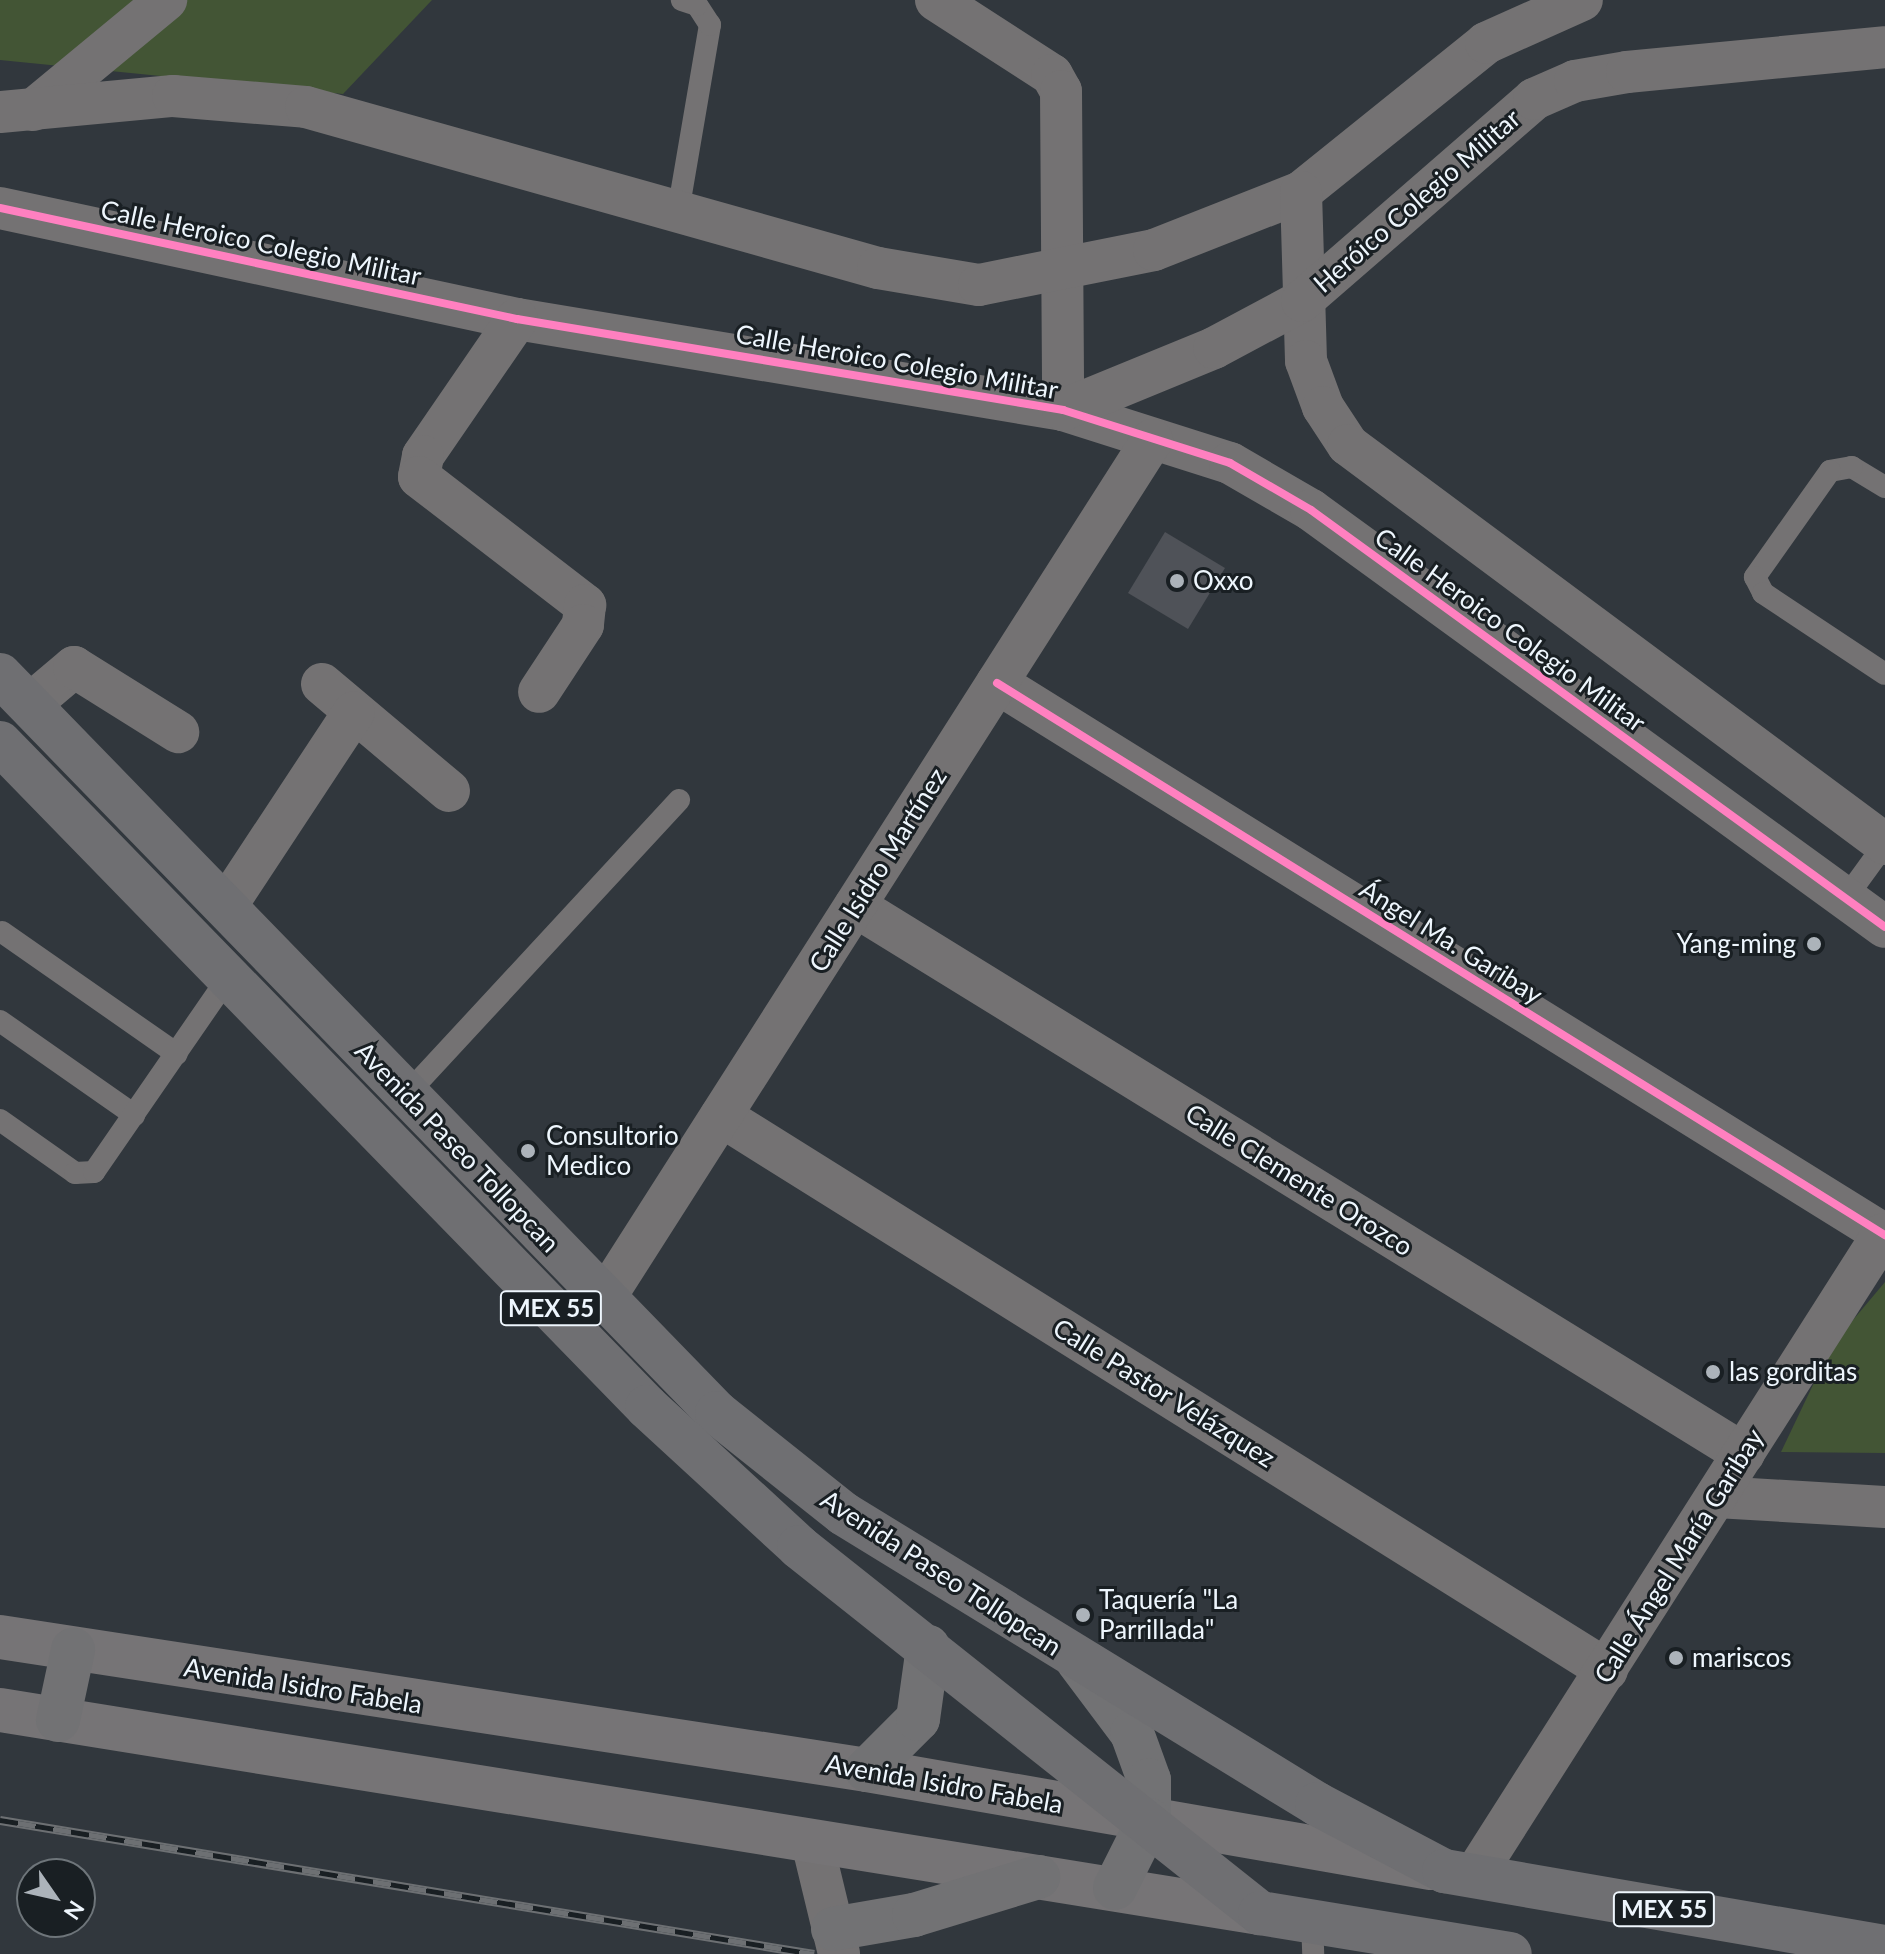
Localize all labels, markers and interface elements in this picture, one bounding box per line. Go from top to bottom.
street label: Heróico Colegio Militar [1307,103,1527,299]
street label: Calle Heroico Colegio Militar [98,194,424,292]
street label: Calle Heroico Colegio Militar [733,318,1061,406]
street label: Calle Heroico Colegio Militar [1369,521,1651,739]
place label: Oxxo [1193,565,1253,597]
marker: Oxxo [1168,572,1186,590]
street label: Calle Isidro Martínez [803,762,953,978]
street label: Ángel Ma. Garibay [1354,873,1548,1011]
place label: Yang-ming [1676,928,1796,960]
marker: Yang-ming [1803,933,1825,955]
street label: Avenida Paseo Tollopcan [348,1035,566,1259]
street label: Calle Clemente Orozco [1180,1097,1418,1263]
place label: Consultorio Medico [546,1120,679,1182]
marker: Consultorio Medico [517,1140,539,1162]
road number: MEX 55 [499,1288,603,1328]
street label: Calle Pastor Velázquez [1047,1312,1281,1474]
place label: las gorditas [1729,1356,1857,1388]
marker: las gorditas [1704,1363,1722,1381]
street label: Calle Ángel María Garibay [1588,1423,1770,1689]
street label: Avenida Paseo Tollopcan [815,1483,1067,1663]
place label: Taquería "La Parrillada" [1099,1584,1238,1646]
marker: Taquería "La Parrillada" [1074,1606,1092,1624]
place label: mariscos [1692,1642,1791,1674]
marker: mariscos [1667,1649,1685,1667]
street label: Avenida Isidro Fabela [182,1652,424,1720]
street label: Avenida Isidro Fabela [823,1748,1065,1820]
north arrow [16,1858,96,1938]
road number: MEX 55 [1612,1889,1716,1929]
text: N [59,1896,91,1925]

